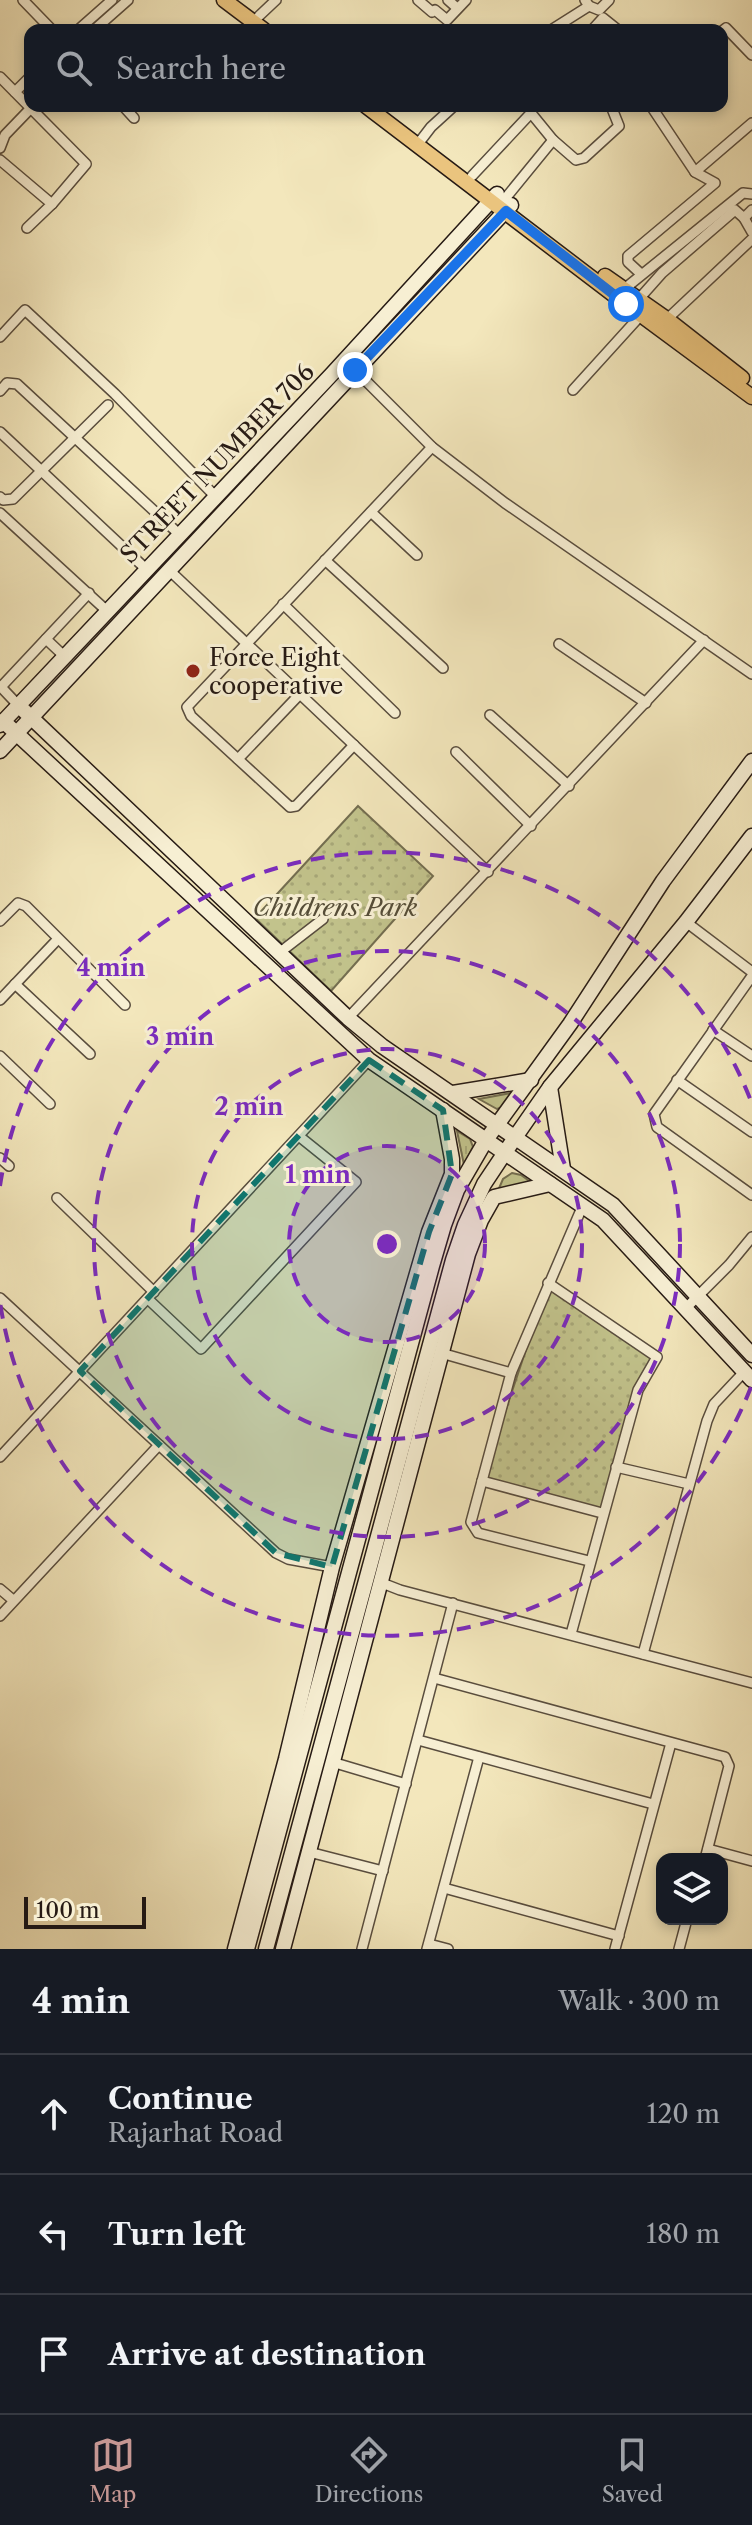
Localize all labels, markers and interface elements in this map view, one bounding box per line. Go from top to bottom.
search box [24,24,728,112]
icon: search [52,46,96,90]
text: Search here [116,50,286,87]
route start [608,286,644,322]
route end [337,352,373,388]
street label: STREET NUMBER 706 [114,357,320,569]
place label: Force Eight cooperative [209,643,343,700]
marker: Force Eight cooperative [184,662,202,680]
park label: Childrens Park [253,893,418,922]
text: 4 min [76,953,146,982]
text: 3 min [146,1022,215,1051]
text: 2 min [214,1092,284,1121]
text: 1 min [285,1160,351,1189]
centre of rings [373,1230,401,1258]
map controls [656,1853,728,1925]
button: layers [656,1853,728,1925]
scale bar [24,1893,146,1929]
text: 100 m [36,1897,99,1924]
text: 4 min [32,1980,130,2022]
text: Walk · 300 m [558,1985,720,2017]
text: Continue [108,2080,253,2117]
icon: ahead [32,2092,76,2136]
text: 120 m [646,2098,720,2130]
text: Rajarhat Road [108,2117,283,2149]
icon: left [32,2212,76,2256]
text: Turn left [108,2216,245,2253]
text: 180 m [646,2218,720,2250]
icon: arrive [32,2332,76,2376]
text: Arrive at destination [108,2336,426,2373]
tab: Map [89,2433,136,2508]
tab: Directions [315,2433,423,2508]
tab: Saved [602,2433,663,2508]

